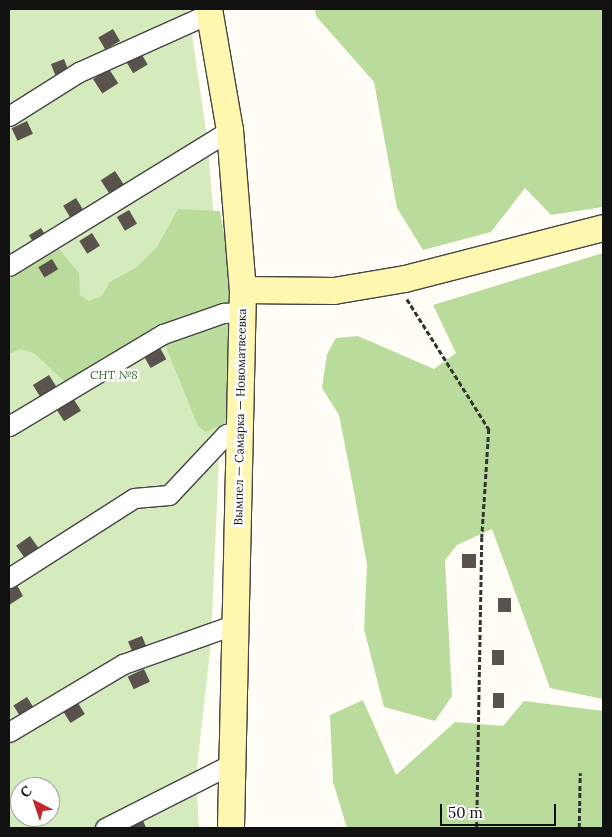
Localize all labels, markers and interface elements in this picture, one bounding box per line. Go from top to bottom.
street label: Вымпел — Самарка — Новоматвеевка [231,308,249,526]
park label: СНТ №8 [90,368,138,382]
north arrow [10,777,60,827]
text: С [16,781,35,801]
scale bar [442,794,558,826]
text: 50 m [448,803,483,822]

